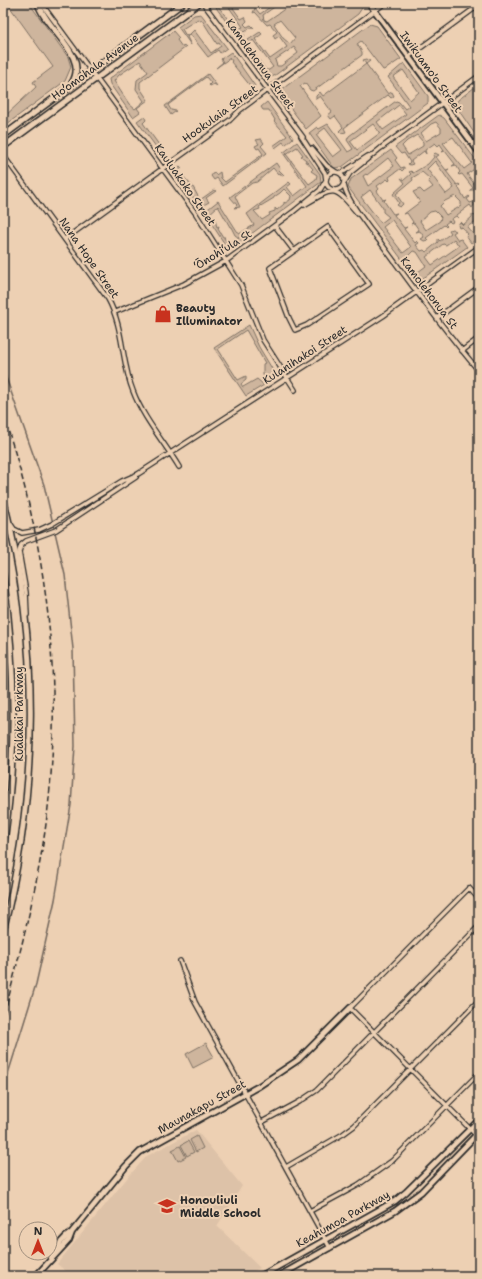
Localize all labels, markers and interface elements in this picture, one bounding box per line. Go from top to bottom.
street label: Kamolehonua Street [222,16,298,112]
street label: Iwikuamo'o Street [396,28,466,116]
street label: Ho’omohala Avenue [48,30,142,104]
street label: Hookulaia Street [179,81,261,146]
street label: Kauluakoko Street [151,141,219,229]
street label: Nana Hope Street [55,215,123,302]
street label: ‘Ōnohi‘ula St [191,226,255,274]
street label: Kamolehonua St [397,254,461,332]
place label: Beauty Illuminator [176,301,242,329]
shop icon: Beauty Illuminator [153,304,173,324]
street label: Kulanihakoi Street [260,322,350,388]
street label: Kualakai Parkway [12,666,27,762]
street label: Maunakapu Street [155,1076,249,1137]
street label: Keahumoa Parkway [293,1187,393,1251]
place label: Honouliuli Middle School [180,1193,261,1221]
school or university icon: Honouliuli Middle School [157,1196,177,1216]
north arrow [18,1221,58,1261]
text: N [34,1224,43,1239]

